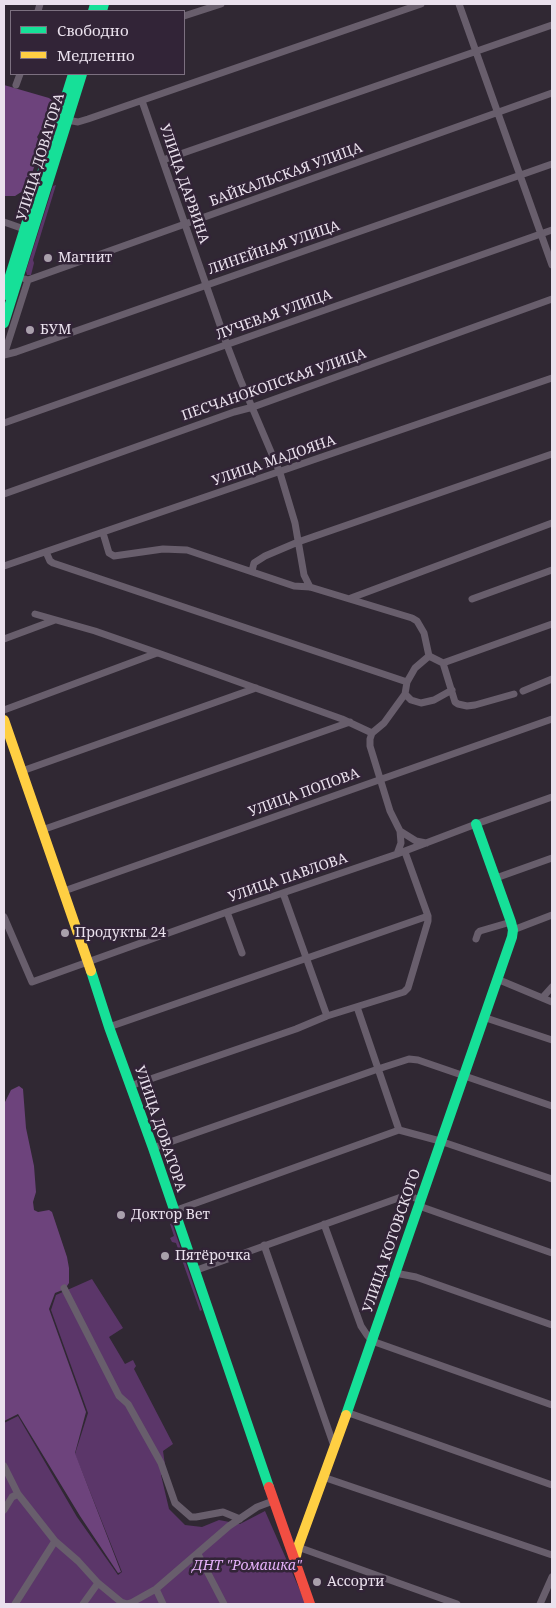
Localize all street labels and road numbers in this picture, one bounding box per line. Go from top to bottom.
street label: УЛИЦА ДОВАТОРА [14,91,68,223]
street label: УЛИЦА ДАРВИНА [156,122,212,246]
street label: БАЙКАЛЬСКАЯ УЛИЦА [207,140,365,210]
street label: ЛИНЕЙНАЯ УЛИЦА [206,218,342,278]
street label: ЛУЧЕВАЯ УЛИЦА [214,286,334,344]
street label: ПЕСЧАНОКОПСКАЯ УЛИЦА [179,345,369,425]
street label: УЛИЦА МАДОЯНА [210,432,338,490]
street label: УЛИЦА ПОПОВА [246,765,362,821]
street label: УЛИЦА ПАВЛОВА [226,850,350,906]
street label: УЛИЦА ДОВАТОРА [130,1064,190,1194]
street label: УЛИЦА КОТОВСКОГО [360,1167,424,1315]

